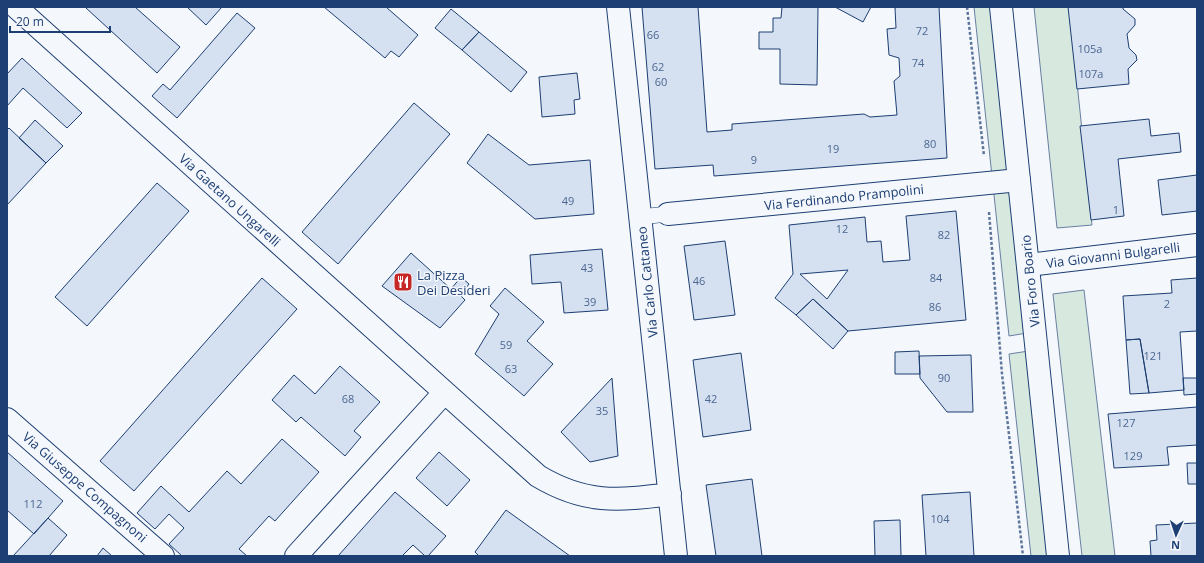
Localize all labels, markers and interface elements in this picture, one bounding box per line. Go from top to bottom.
scale bar [10,8,110,34]
text: 20 m [16,13,44,30]
house number: 72 [916,23,928,38]
house number: 66 [647,27,659,42]
house number: 105a [1078,41,1102,56]
house number: 74 [912,55,925,70]
house number: 62 [652,59,664,74]
house number: 107a [1079,66,1103,81]
house number: 60 [655,74,667,89]
house number: 80 [924,136,936,151]
house number: 19 [827,141,839,156]
street label: Via Gaetano Ungarelli [175,150,285,250]
house number: 9 [751,152,757,167]
street label: Via Ferdinando Prampolini [763,180,925,214]
house number: 49 [562,193,574,208]
house number: 1 [1113,202,1119,217]
house number: 12 [836,221,848,236]
street label: Via Carlo Cattaneo [632,225,662,339]
house number: 82 [938,227,950,242]
street label: Via Foro Boario [1016,234,1044,328]
street label: Via Giovanni Bulgarelli [1045,238,1181,272]
house number: 43 [581,260,593,275]
place label: La Pizza Dei Desideri [417,266,490,299]
house number: 84 [930,270,943,285]
restaurant icon: La Pizza Dei Desideri [392,271,414,293]
house number: 46 [693,273,705,288]
house number: 39 [584,294,596,309]
house number: 2 [1164,296,1170,311]
house number: 86 [929,299,941,314]
house number: 59 [500,337,512,352]
house number: 121 [1144,348,1162,363]
house number: 63 [505,361,517,376]
house number: 90 [938,370,950,385]
house number: 68 [342,391,354,406]
house number: 42 [705,391,717,406]
house number: 35 [596,403,608,418]
house number: 127 [1117,415,1135,430]
street label: Via Giuseppe Compagnoni [19,428,151,546]
house number: 129 [1124,448,1142,463]
house number: 112 [24,496,42,511]
house number: 104 [931,511,950,526]
north arrow [1156,515,1196,555]
text: N [1171,538,1180,553]

